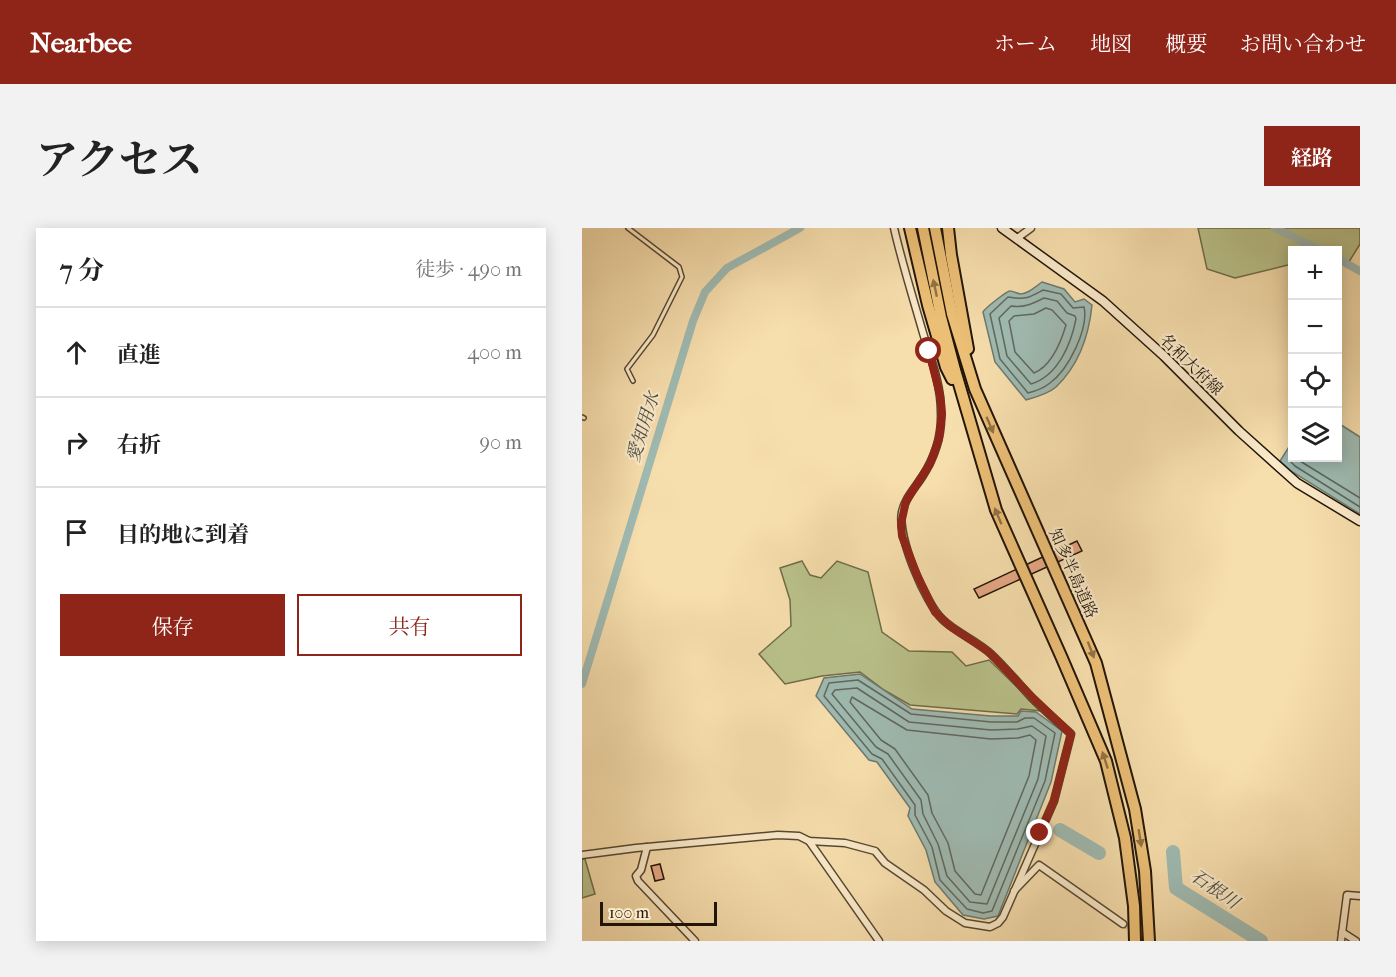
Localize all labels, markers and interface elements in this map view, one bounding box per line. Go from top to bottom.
text: Nearbee [30,26,132,59]
text: ホーム [994,32,1057,56]
text: 地図 [1090,32,1132,56]
text: 概要 [1165,32,1207,56]
text: お問い合わせ [1240,32,1366,56]
button: 経路 [1264,126,1360,186]
text: アクセス [36,136,203,185]
map controls [1288,246,1342,462]
button: + [1288,246,1342,300]
text: 7 分 [60,255,104,286]
text: 徒歩 · 490 m [415,258,522,281]
one-way arrow [930,278,939,297]
button: − [1288,300,1342,354]
street label: 名和大府線 [1156,330,1227,399]
icon: ahead [60,336,93,369]
route start [915,337,941,363]
text: 400 m [467,341,522,364]
text: 直進 [117,342,161,368]
button: locate [1288,354,1342,408]
water label: 愛知用水 [623,388,665,465]
button: layers [1288,408,1342,462]
one-way arrow [986,417,995,434]
icon: right [60,426,93,459]
text: 90 m [480,431,522,454]
text: 右折 [117,432,161,458]
one-way arrow [993,507,1003,525]
icon: arrive [60,516,93,549]
text: 目的地に到着 [117,522,249,548]
street label: 知多半島道路 [1045,525,1102,621]
button: 保存 [60,594,285,656]
button: 共有 [297,594,522,656]
one-way arrow [1086,641,1096,659]
one-way arrow [1100,751,1110,769]
route end [1026,819,1052,845]
one-way arrow [1135,829,1144,848]
water label: 石根川 [1187,865,1244,915]
scale bar [600,899,717,926]
text: 100 m [609,903,649,922]

